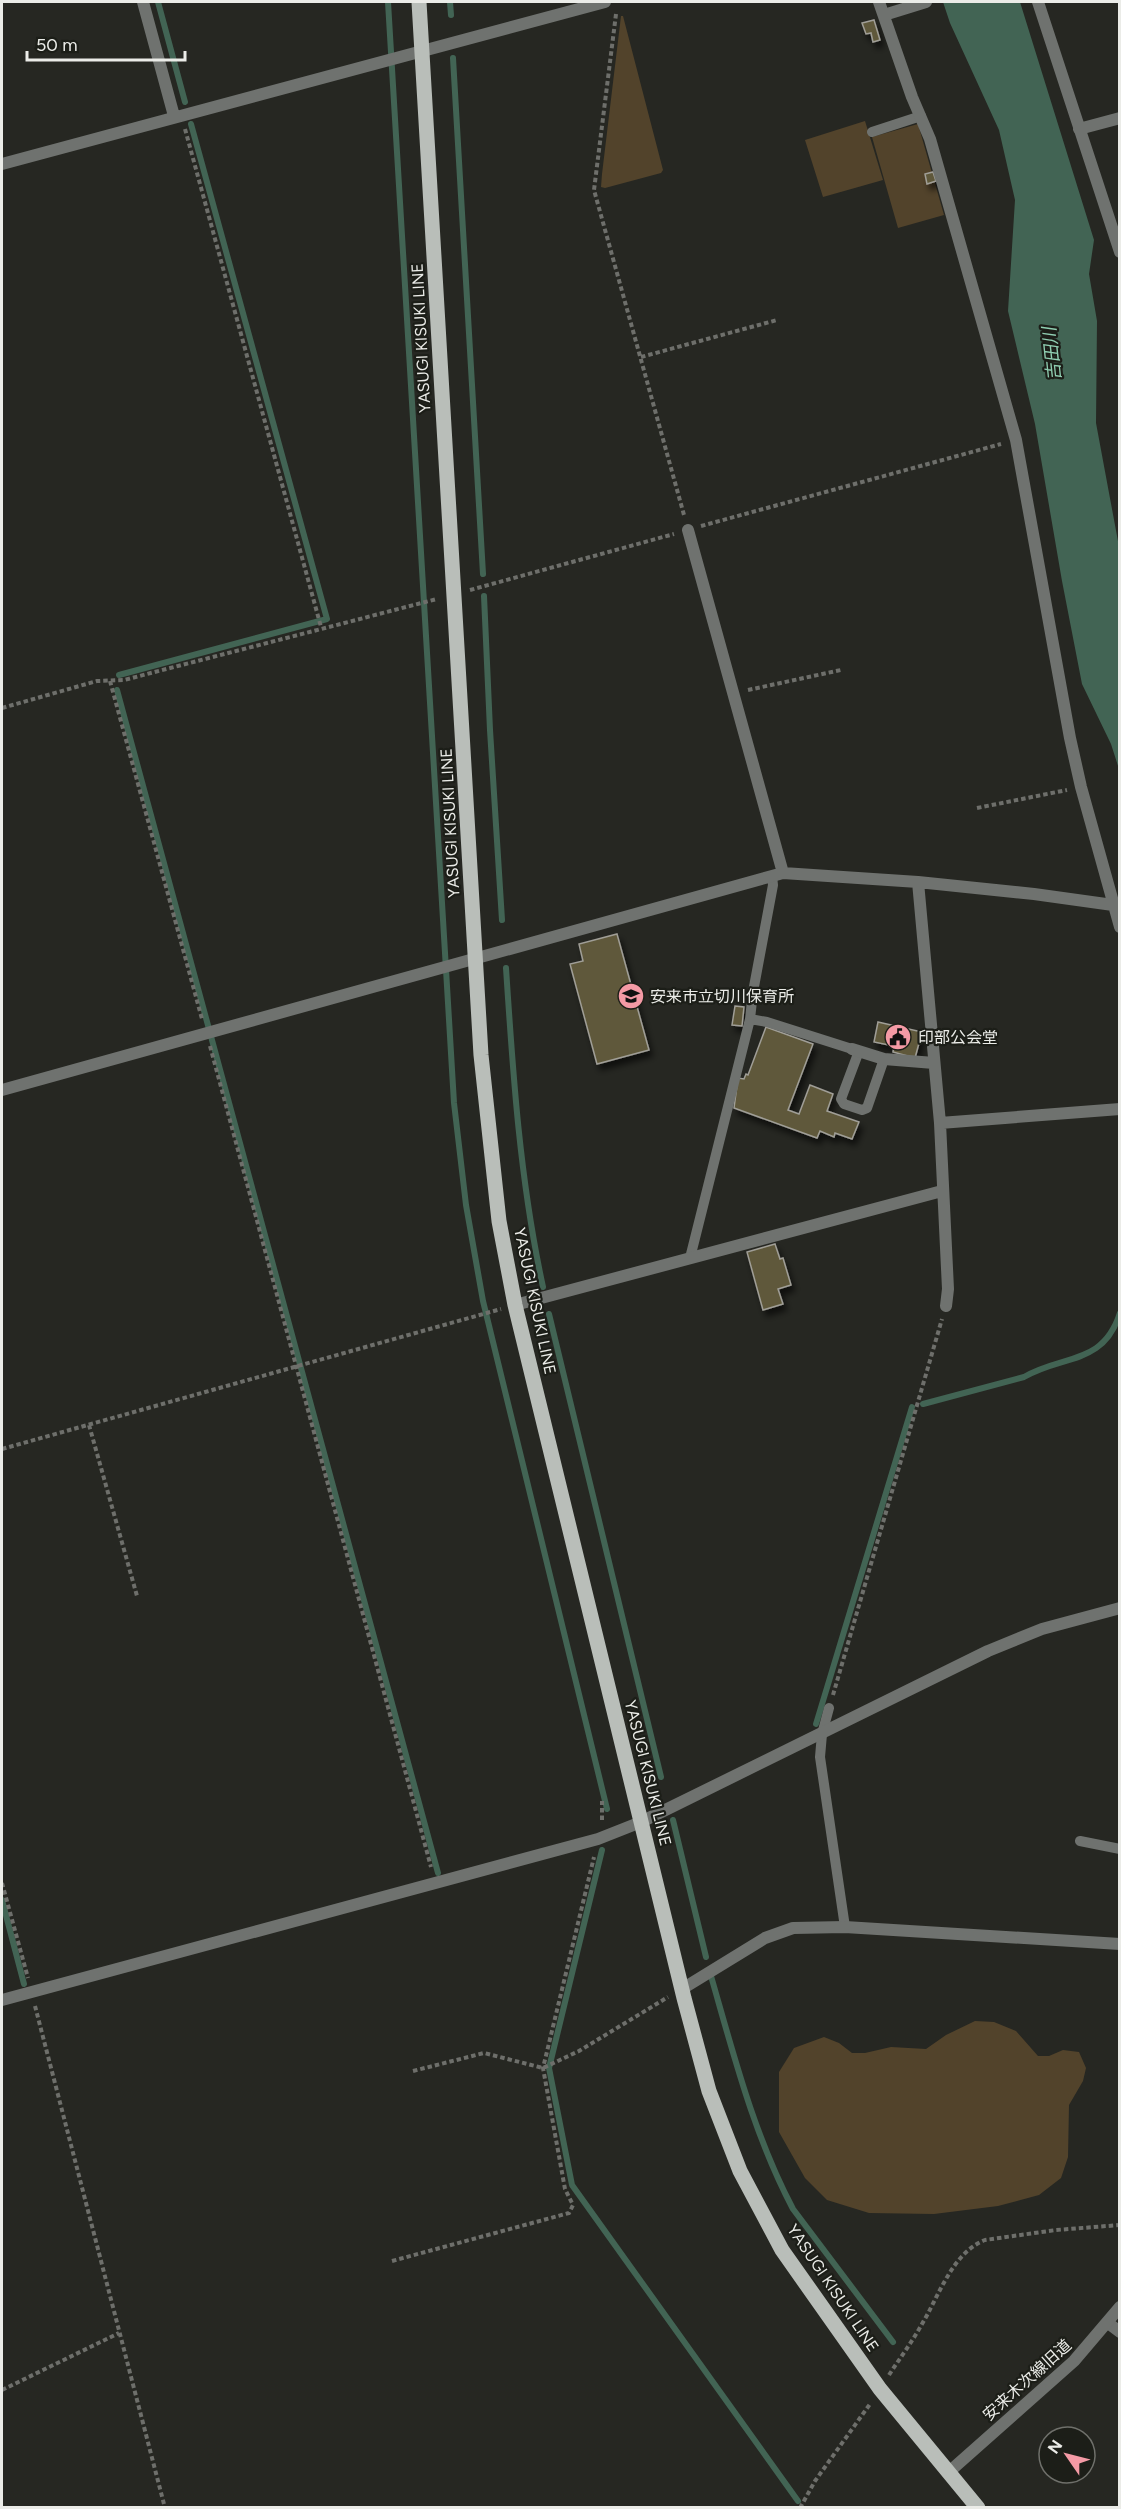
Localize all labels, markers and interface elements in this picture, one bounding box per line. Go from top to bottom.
scale bar [27,24,184,62]
text: 50 m [36,34,78,56]
street label: YASUGI KISUKI LINE [408,263,434,413]
water label: 吉田川 [1038,324,1066,382]
street label: YASUGI KISUKI LINE [437,748,463,898]
school or university icon: 安来市立切川保育所 [616,981,646,1011]
place label: 安来市立切川保育所 [650,987,794,1006]
public building icon: 印部公会堂 [883,1022,913,1052]
place label: 印部公会堂 [918,1028,998,1047]
street label: YASUGI KISUKI LINE [510,1226,560,1376]
street label: YASUGI KISUKI LINE [621,1698,675,1848]
street label: YASUGI KISUKI LINE [783,2221,883,2355]
street label: 安来木次線旧道 [979,2335,1075,2425]
north arrow [1037,2425,1097,2485]
text: N [1044,2436,1066,2457]

